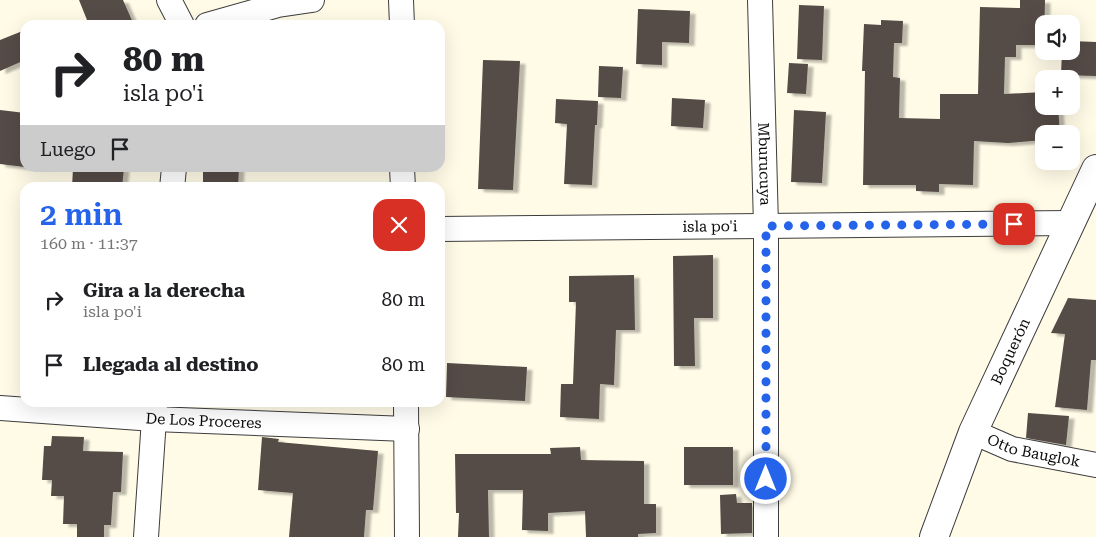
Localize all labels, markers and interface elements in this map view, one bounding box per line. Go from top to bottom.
map controls [1035,15,1080,170]
button: sound [1035,15,1080,60]
text: 80 m [123,39,205,80]
icon: right [40,40,105,105]
button: + [1035,70,1080,115]
text: isla po'i [123,81,204,106]
street label: Mburucuya [754,122,774,206]
button: − [1035,125,1080,170]
icon: arrive [106,135,134,163]
text: Luego [40,138,96,161]
text: 2 min [40,197,123,232]
button: close [373,199,425,251]
pin [993,203,1035,245]
icon: arrive [1000,210,1028,238]
street label: isla po'i [682,217,738,236]
text: 160 m · 11:37 [40,234,138,253]
text: Gira a la derecha [83,279,245,302]
icon: right [40,286,68,314]
text: 80 m [382,288,425,311]
text: isla po'i [83,302,142,321]
street label: Boquerón [987,315,1034,388]
icon: arrive [40,351,68,379]
text: Llegada al destino [83,353,259,376]
text: 80 m [382,353,425,376]
street label: De Los Proceres [145,409,262,432]
street label: Otto Bauglok [984,430,1082,471]
position arrow [739,452,791,504]

